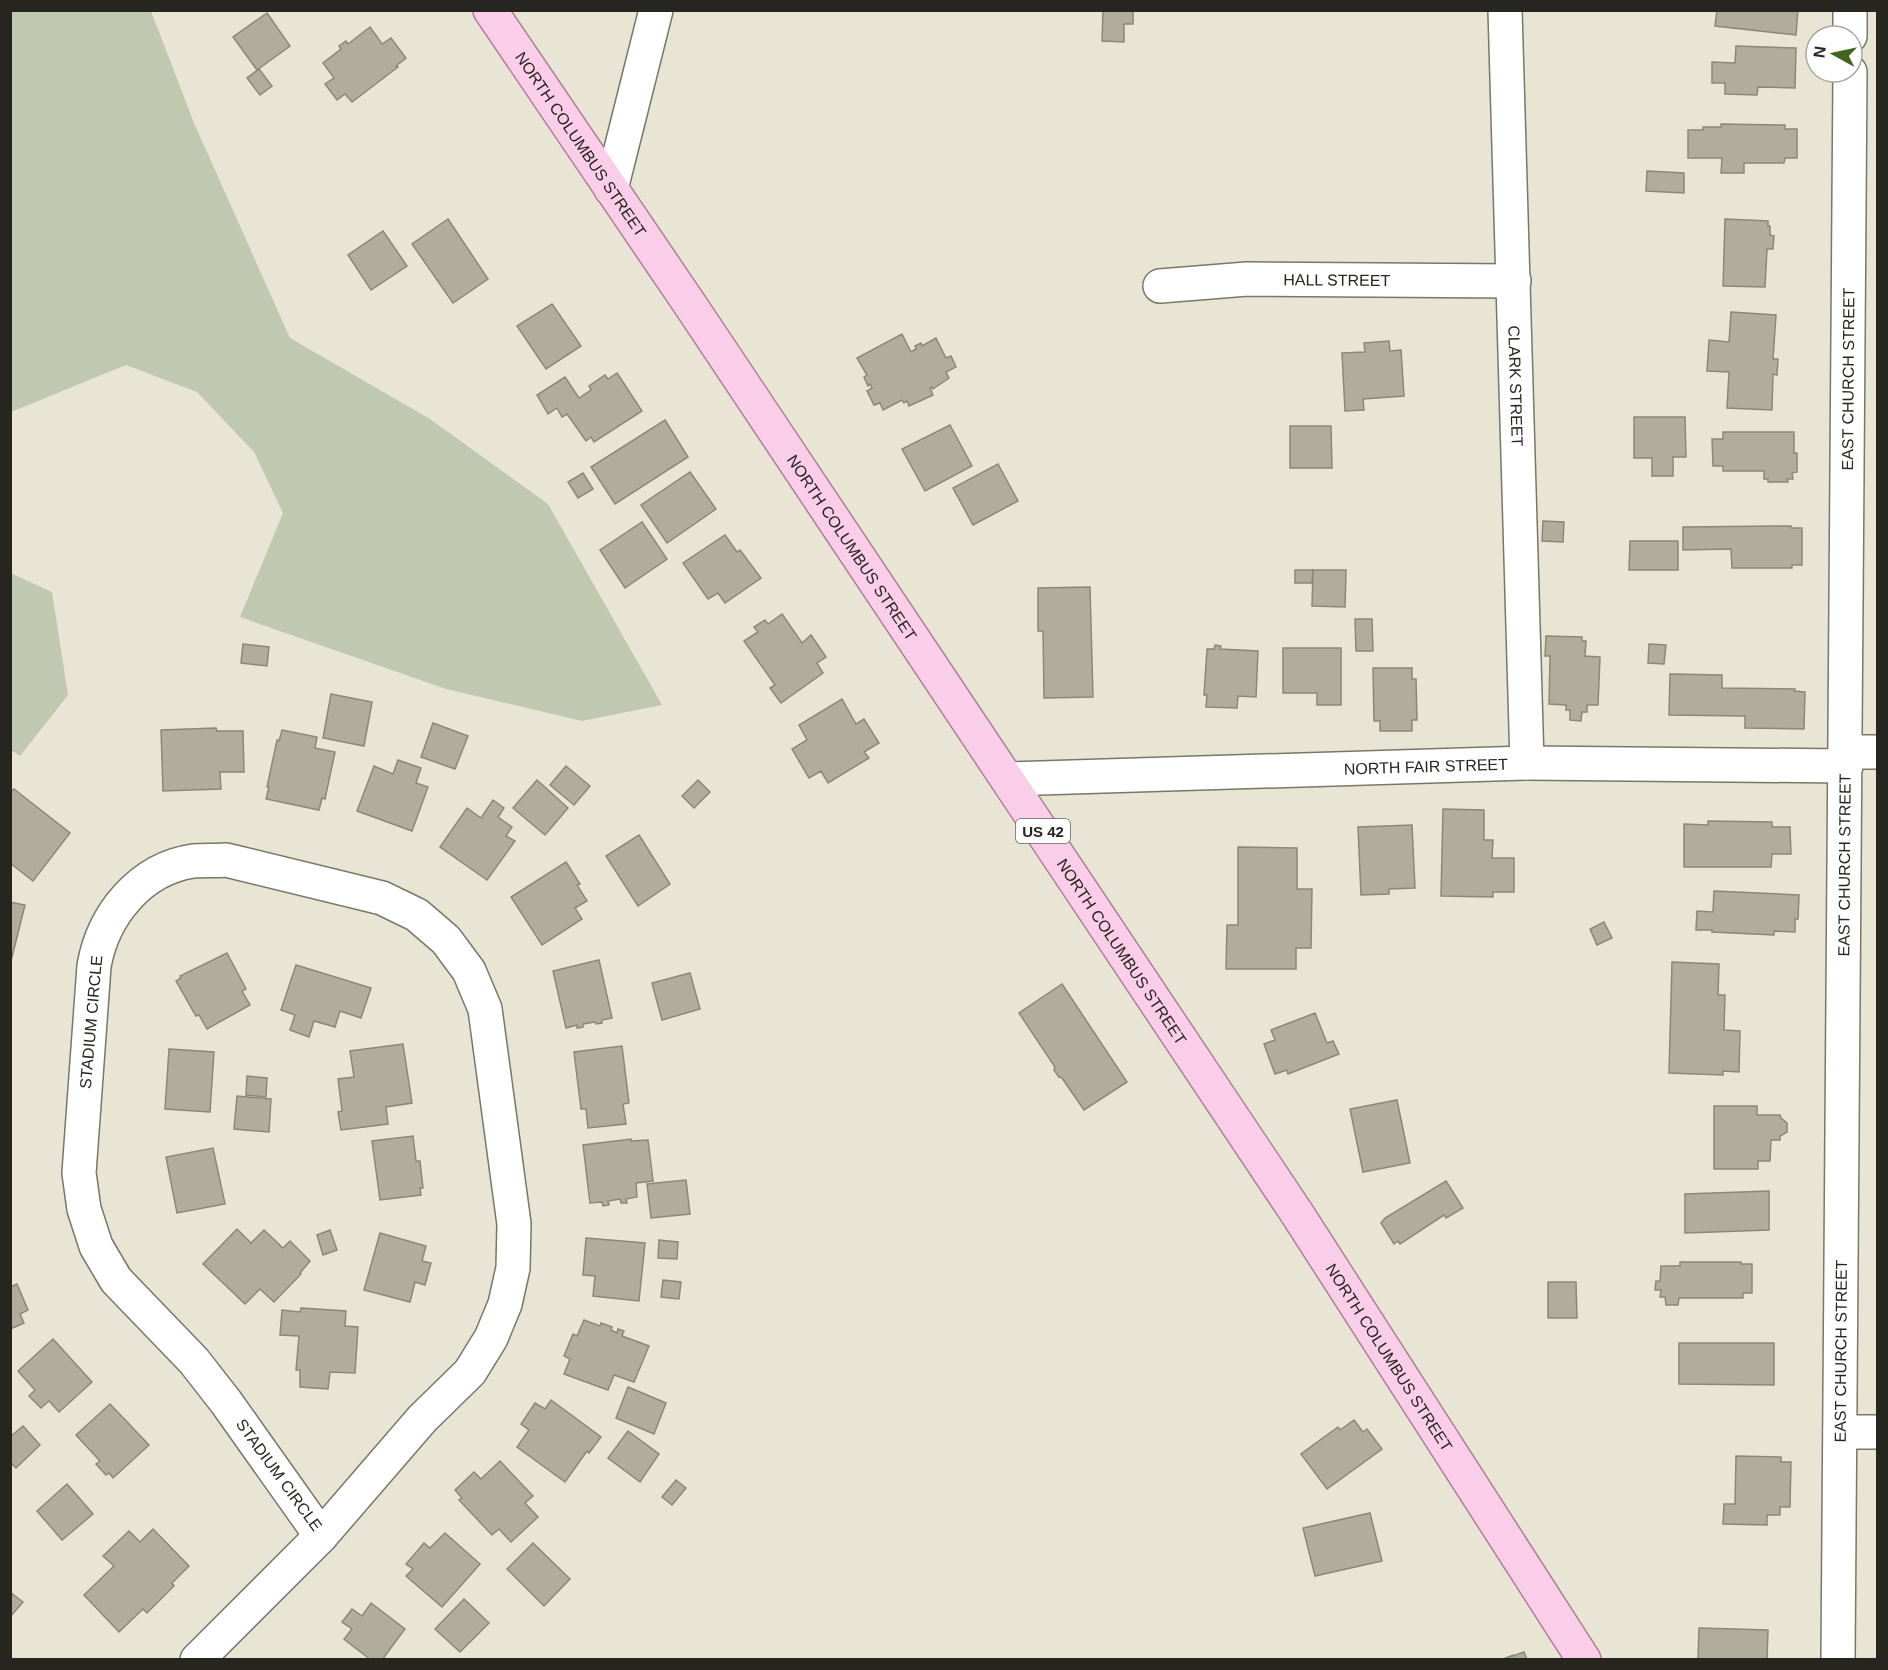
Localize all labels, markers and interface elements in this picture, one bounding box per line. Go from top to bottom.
north arrow [1804,24,1864,84]
text: N [1810,45,1829,59]
street label: NORTH COLUMBUS STREET [512,48,650,240]
street label: HALL STREET [1283,271,1391,289]
street label: EAST CHURCH STREET [1838,287,1857,471]
street label: CLARK STREET [1506,325,1526,447]
street label: NORTH COLUMBUS STREET [784,451,920,643]
street label: NORTH FAIR STREET [1343,755,1508,777]
street label: EAST CHURCH STREET [1835,773,1853,957]
road number: US 42 [1016,819,1070,843]
street label: NORTH COLUMBUS STREET [1054,856,1190,1048]
street label: STADIUM CIRCLE [77,955,105,1089]
street label: EAST CHURCH STREET [1831,1259,1850,1443]
street label: NORTH COLUMBUS STREET [1323,1260,1456,1454]
street label: STADIUM CIRCLE [233,1416,325,1534]

